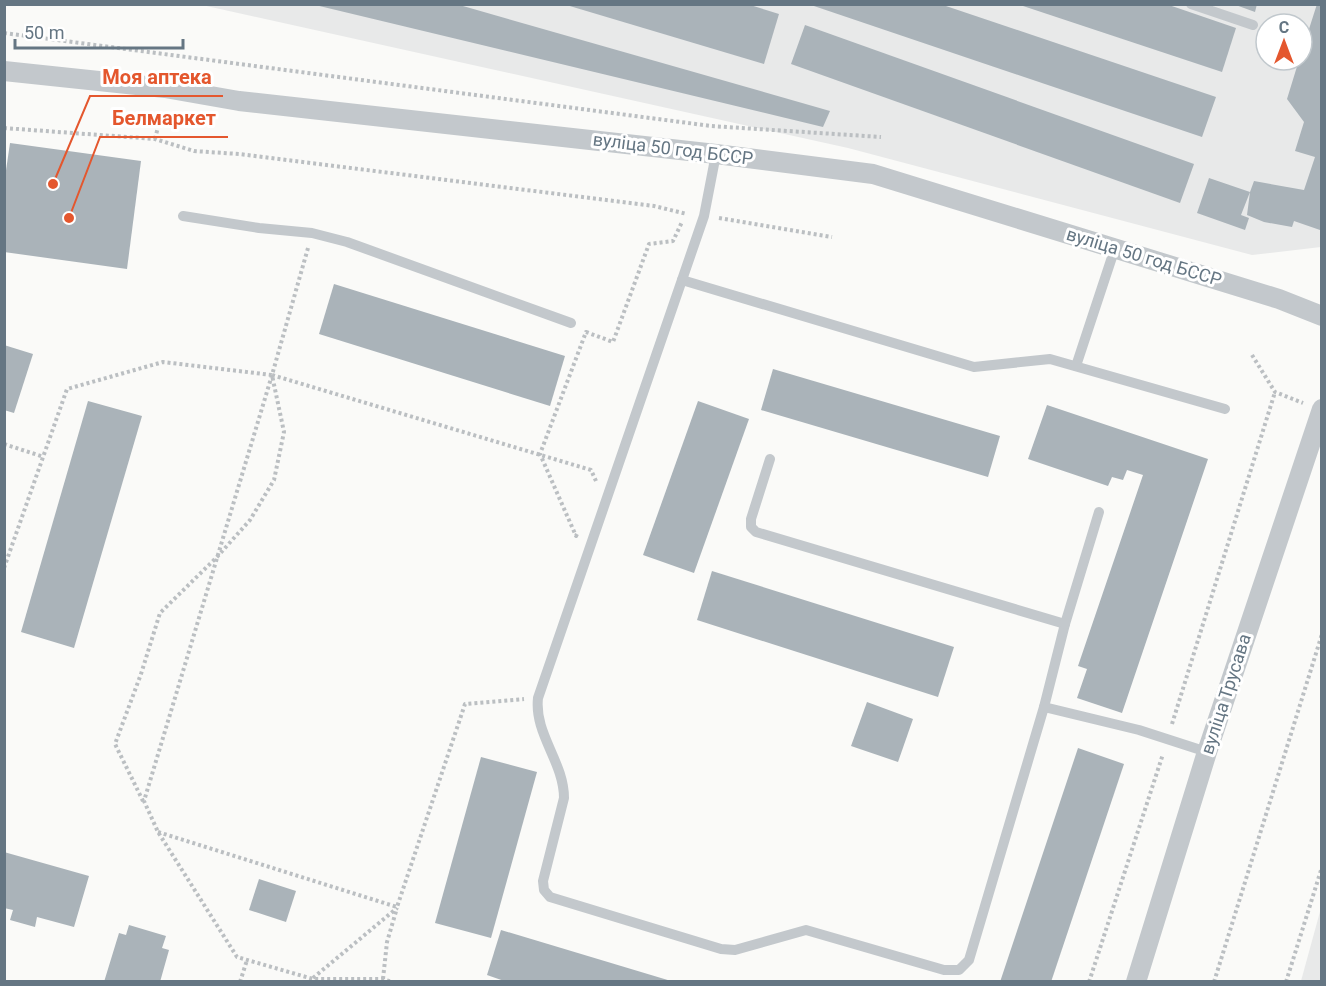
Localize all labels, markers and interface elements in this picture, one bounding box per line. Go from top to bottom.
scale bar [15,12,183,50]
north arrow [1254,12,1314,72]
text: С [1279,18,1289,37]
text: 50 m [24,22,64,43]
callout: Моя аптека [90,58,223,96]
text: Моя аптека [102,65,212,89]
callout: Белмаркет [100,99,228,137]
text: Белмаркет [112,106,216,130]
street label: вуліца 50 год БССР [592,128,754,169]
street label: вуліца 50 год БССР [1064,223,1224,290]
street label: вуліца Трусава [1196,631,1255,757]

